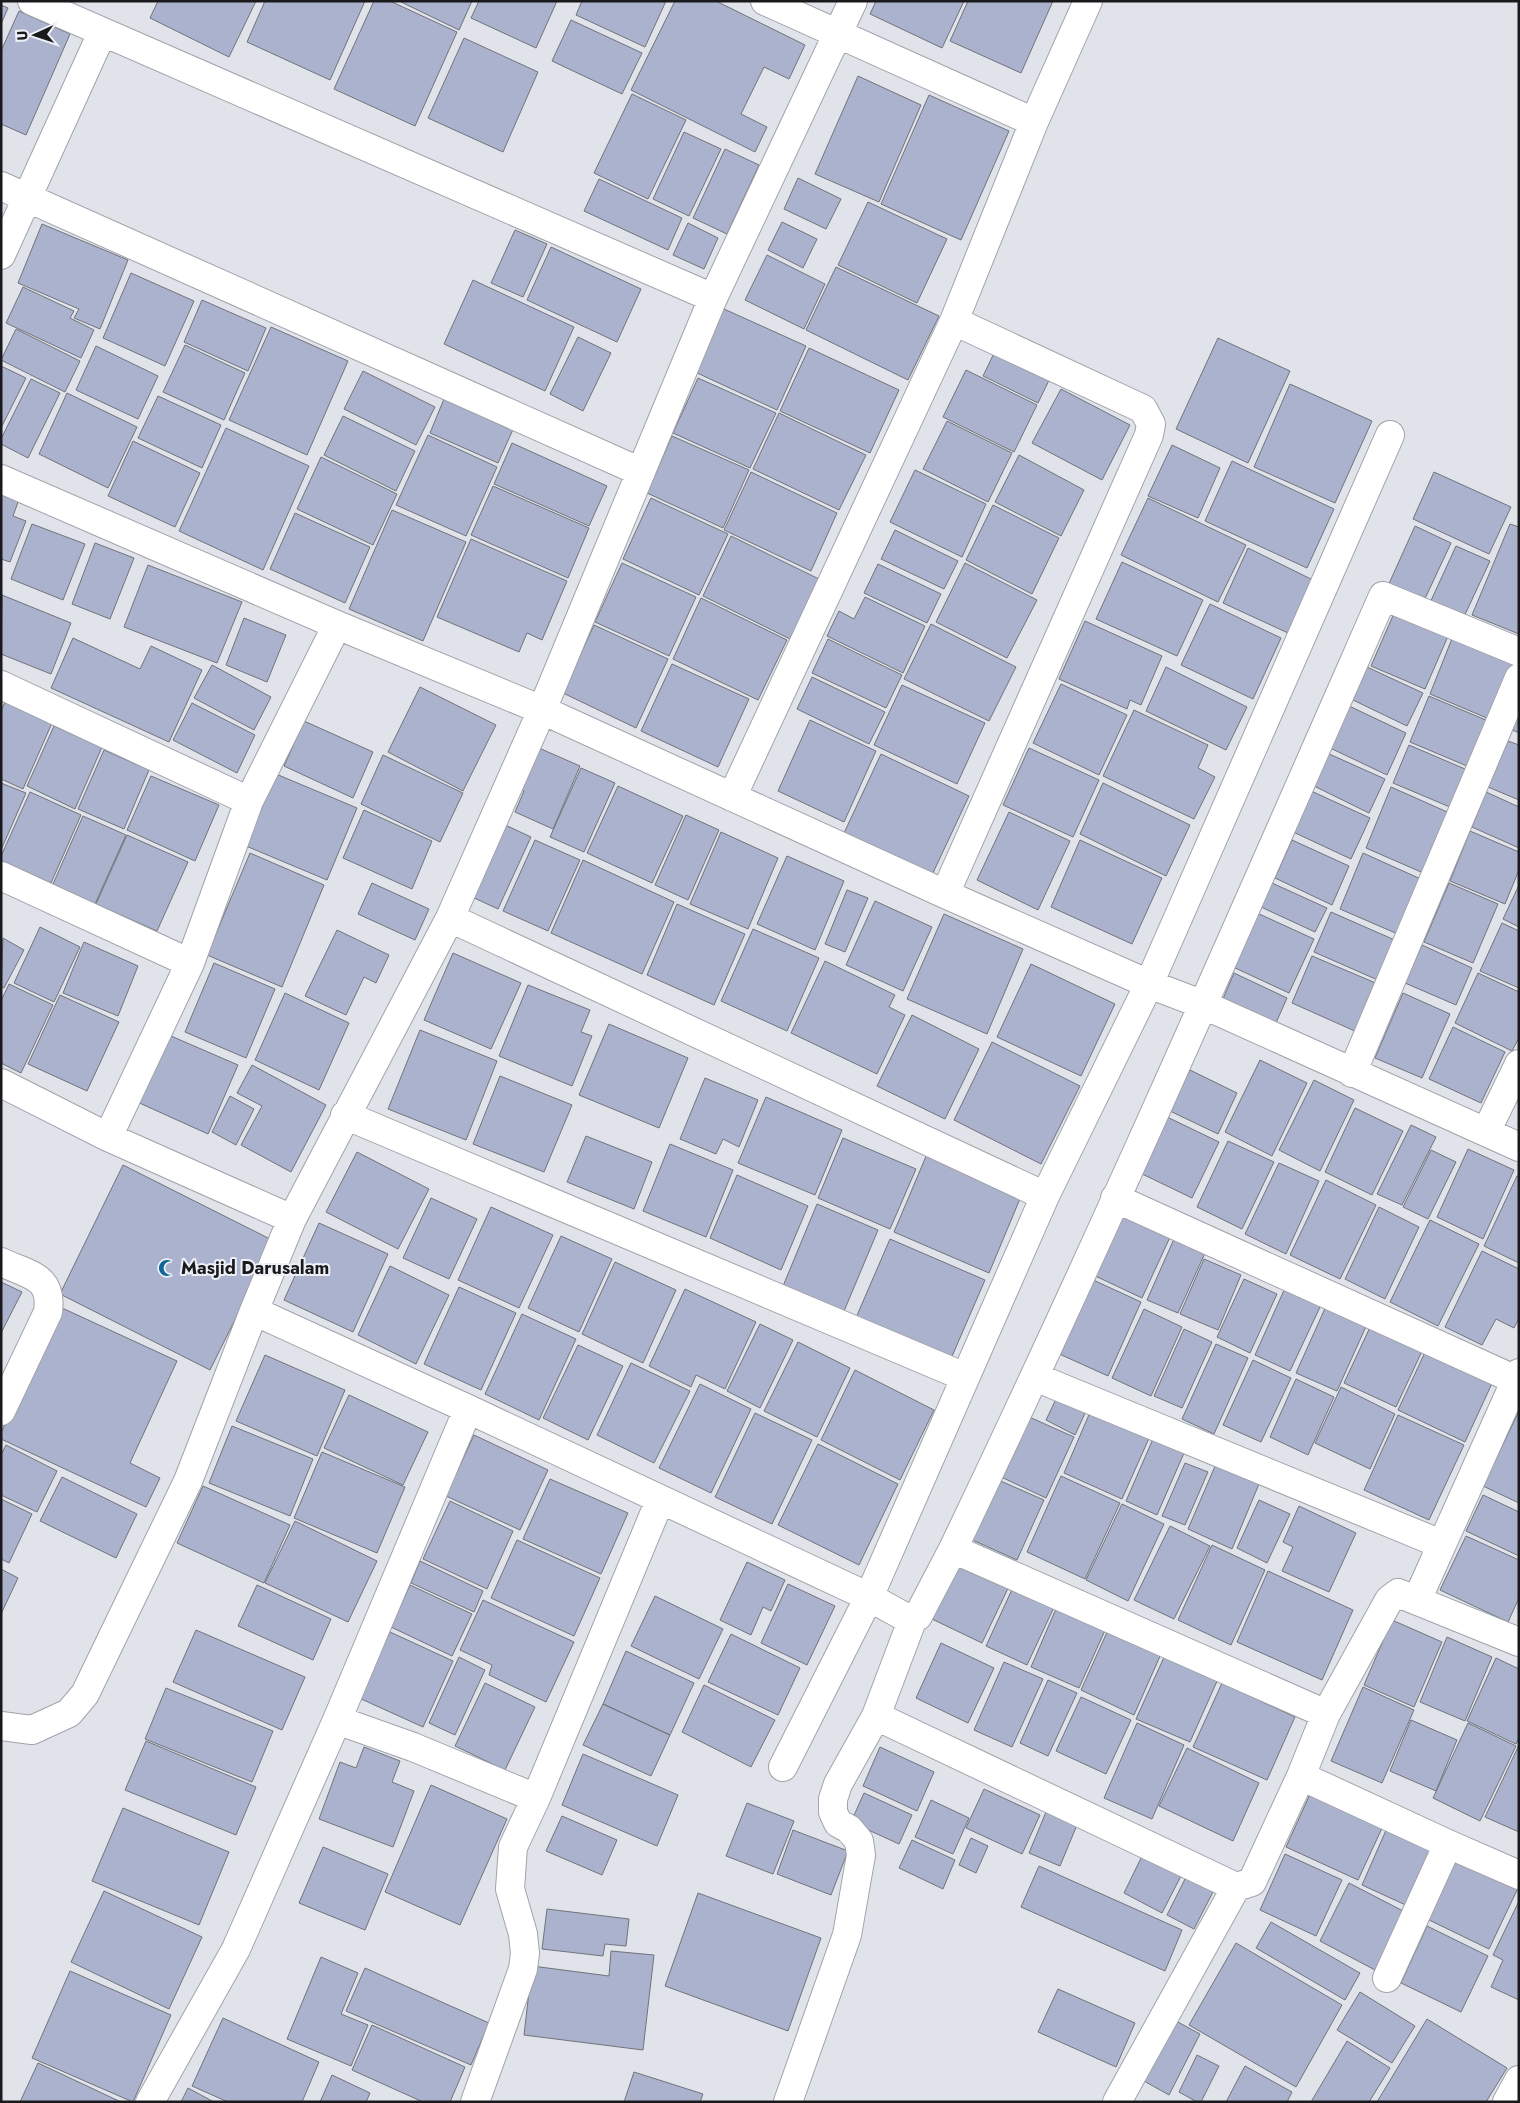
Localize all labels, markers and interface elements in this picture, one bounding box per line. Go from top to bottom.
north arrow [10,10,60,60]
text: U [12,30,32,41]
place label: Masjid Darusalam [181,1255,329,1281]
mosque icon: Masjid Darusalam [157,1258,177,1278]

